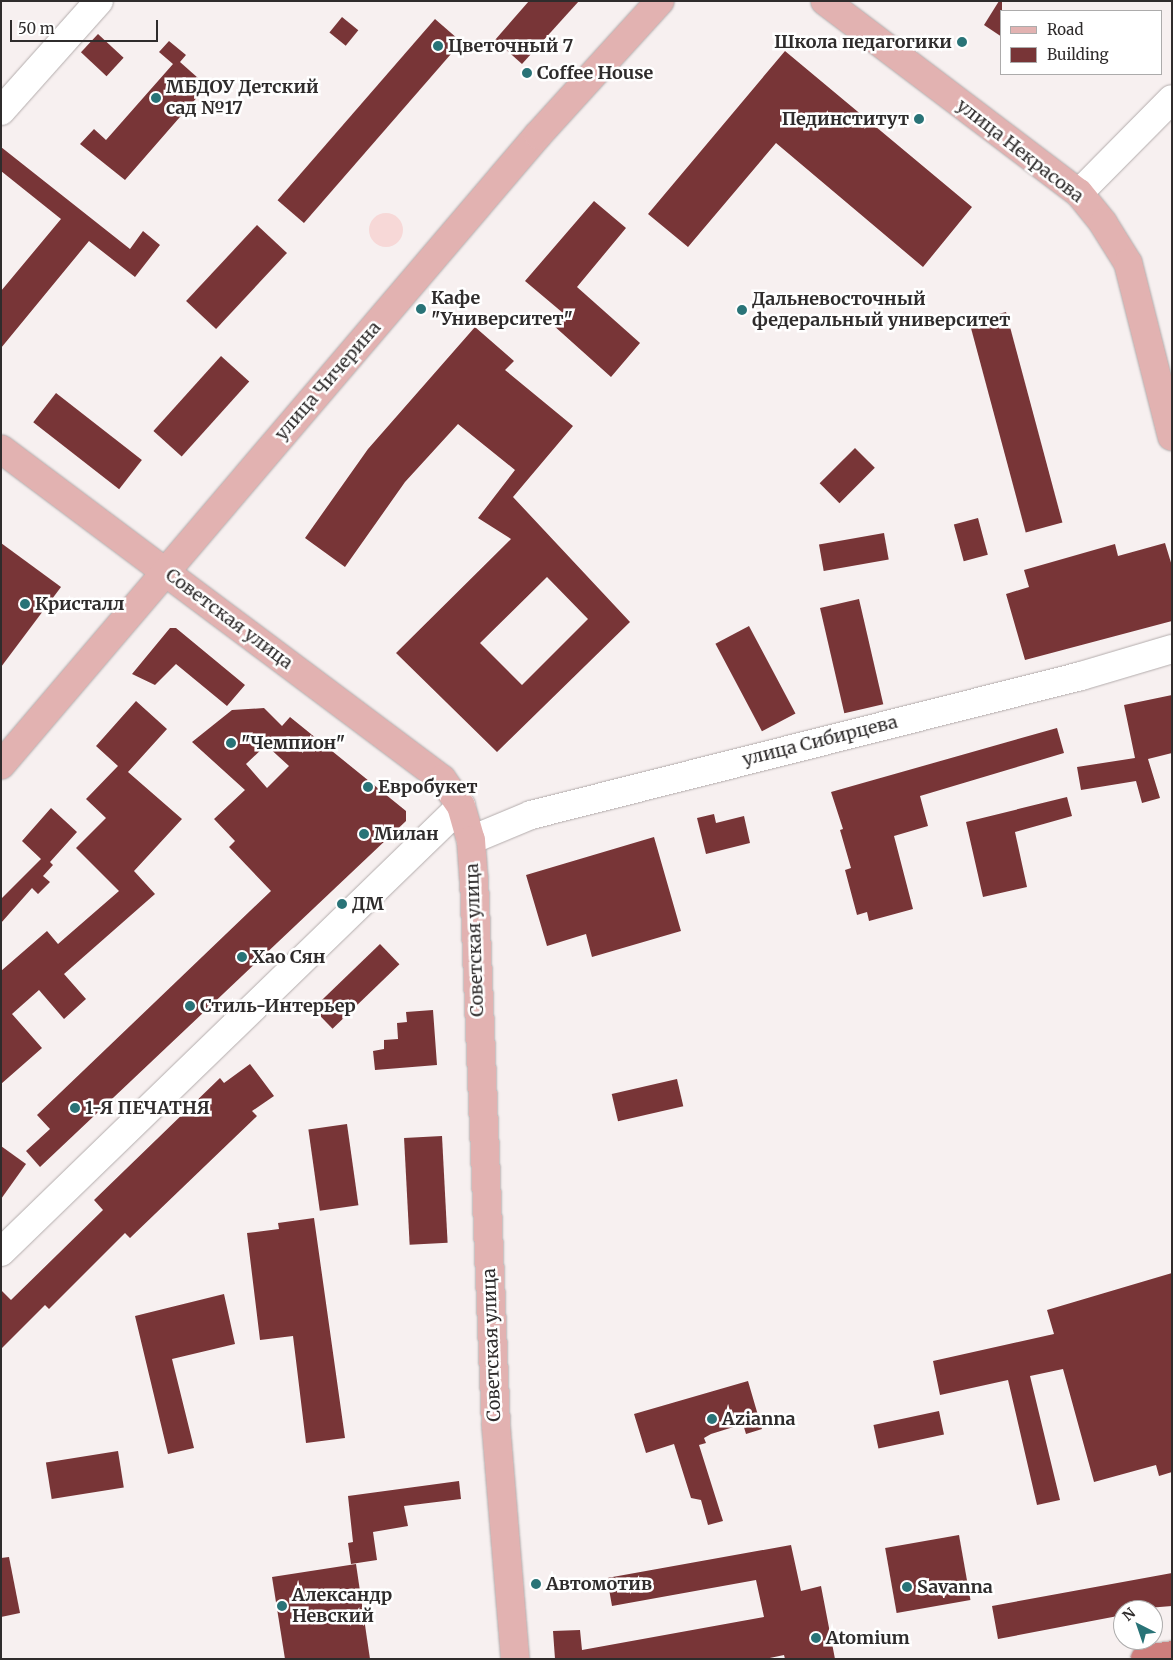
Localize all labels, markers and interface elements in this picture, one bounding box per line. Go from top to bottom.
scale bar [12,10,160,42]
legend [1000,10,1163,75]
text: 50 m [18,19,55,38]
text: Road [1047,20,1083,39]
place label: Школа педагогики [774,31,952,53]
place label: Цветочный 7 [448,35,573,57]
marker: Школа педагогики [956,36,968,48]
marker: Цветочный 7 [432,40,444,52]
text: Building [1047,45,1109,64]
place label: Coffee House [537,62,653,84]
marker: Coffee House [521,67,533,79]
place label: МБДОУ Детский сад №17 [166,77,319,120]
marker: МБДОУ Детский сад №17 [150,92,162,104]
street label: улица Некрасова [952,95,1088,207]
place label: Пединститут [782,108,909,130]
marker: Пединститут [913,113,925,125]
place label: Кафе "Университет" [431,288,573,330]
place label: Дальневосточный федеральный университет [752,289,1010,332]
marker: Кафе "Университет" [415,303,427,315]
marker: Дальневосточный федеральный университет [736,304,748,316]
street label: улица Чичерина [271,317,385,445]
street label: Советская улица [161,564,297,674]
place label: Кристалл [35,593,124,615]
marker: Кристалл [19,598,31,610]
street label: улица Сибирцева [740,711,900,771]
place label: "Чемпион" [241,732,345,754]
marker: "Чемпион" [225,737,237,749]
place label: Евробукет [378,776,478,798]
marker: Евробукет [362,781,374,793]
place label: Милан [374,823,439,845]
marker: Милан [358,828,370,840]
street label: Советская улица [462,863,488,1017]
place label: ДМ [352,893,384,915]
marker: ДМ [336,898,348,910]
place label: Хао Сян [252,946,325,968]
marker: Хао Сян [236,951,248,963]
place label: Стиль-Интерьер [200,995,356,1017]
marker: Стиль-Интерьер [184,1000,196,1012]
place label: 1-Я ПЕЧАТНЯ [85,1097,210,1119]
marker: 1-Я ПЕЧАТНЯ [69,1102,81,1114]
street label: Советская улица [479,1268,505,1422]
place label: Azianna [722,1408,796,1430]
marker: Azianna [706,1413,718,1425]
place label: Автомотив [546,1573,652,1595]
place label: Savanna [917,1576,993,1598]
marker: Автомотив [530,1578,542,1590]
marker: Savanna [901,1581,913,1593]
place label: Александр Невский [292,1585,392,1628]
marker: Александр Невский [276,1600,288,1612]
north arrow [1113,1600,1163,1650]
text: N [1119,1604,1139,1625]
place label: Atomium [826,1627,910,1649]
marker: Atomium [810,1632,822,1644]

